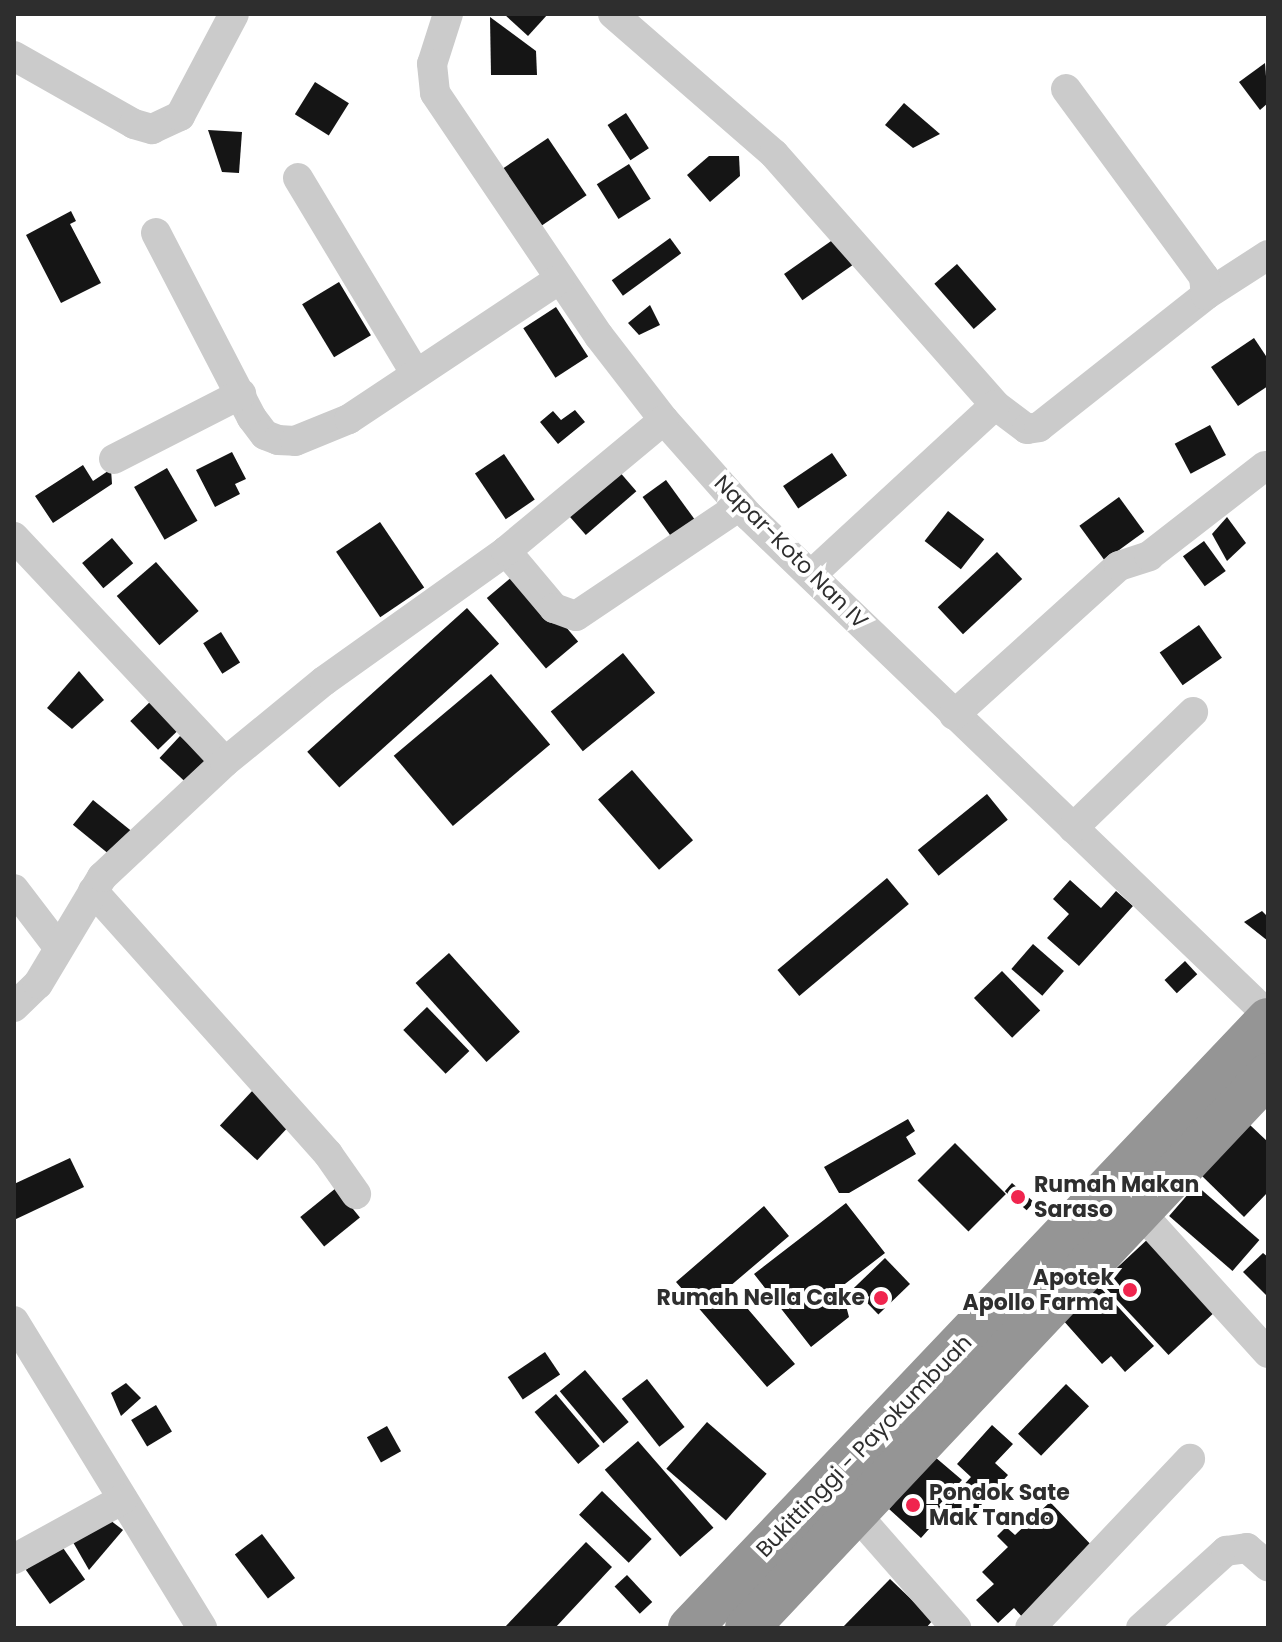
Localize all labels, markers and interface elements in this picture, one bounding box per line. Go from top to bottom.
street label: Napar-Koto Nan IV [709,470,873,634]
place label: Rumah Makan Saraso [1034,1171,1199,1222]
marker: Rumah Makan Saraso [1009,1188,1027,1206]
place label: Apotek Apollo Farma [963,1264,1114,1316]
marker: Apotek Apollo Farma [1121,1281,1139,1299]
place label: Rumah Nella Cake [657,1285,865,1311]
marker: Rumah Nella Cake [872,1289,890,1307]
street label: Bukittinggi - Payokumbuah [751,1329,977,1563]
place label: Pondok Sate Mak Tando [929,1479,1070,1530]
marker: Pondok Sate Mak Tando [904,1496,922,1514]

